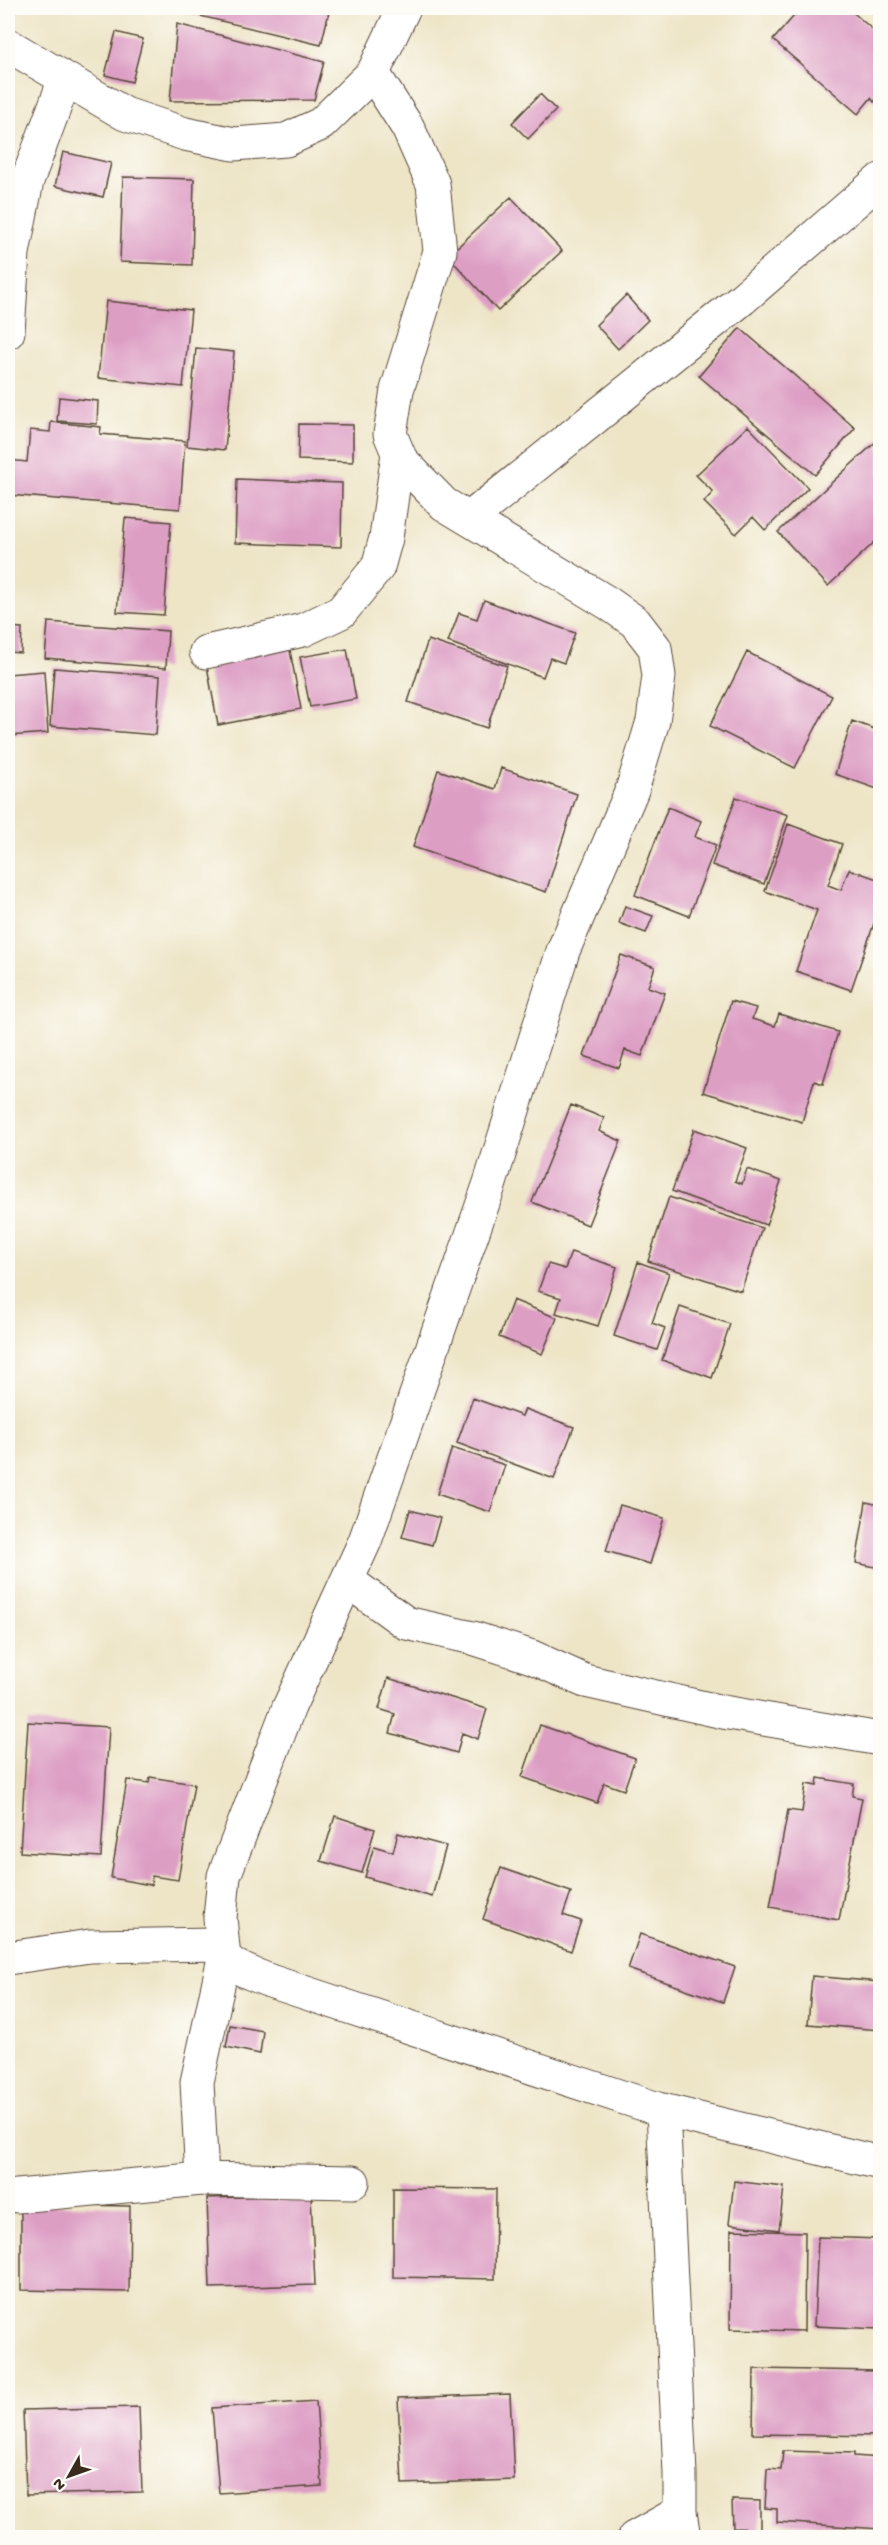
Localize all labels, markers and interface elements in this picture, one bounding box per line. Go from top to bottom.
north arrow [39,2446,99,2506]
text: N [49,2473,71,2494]

